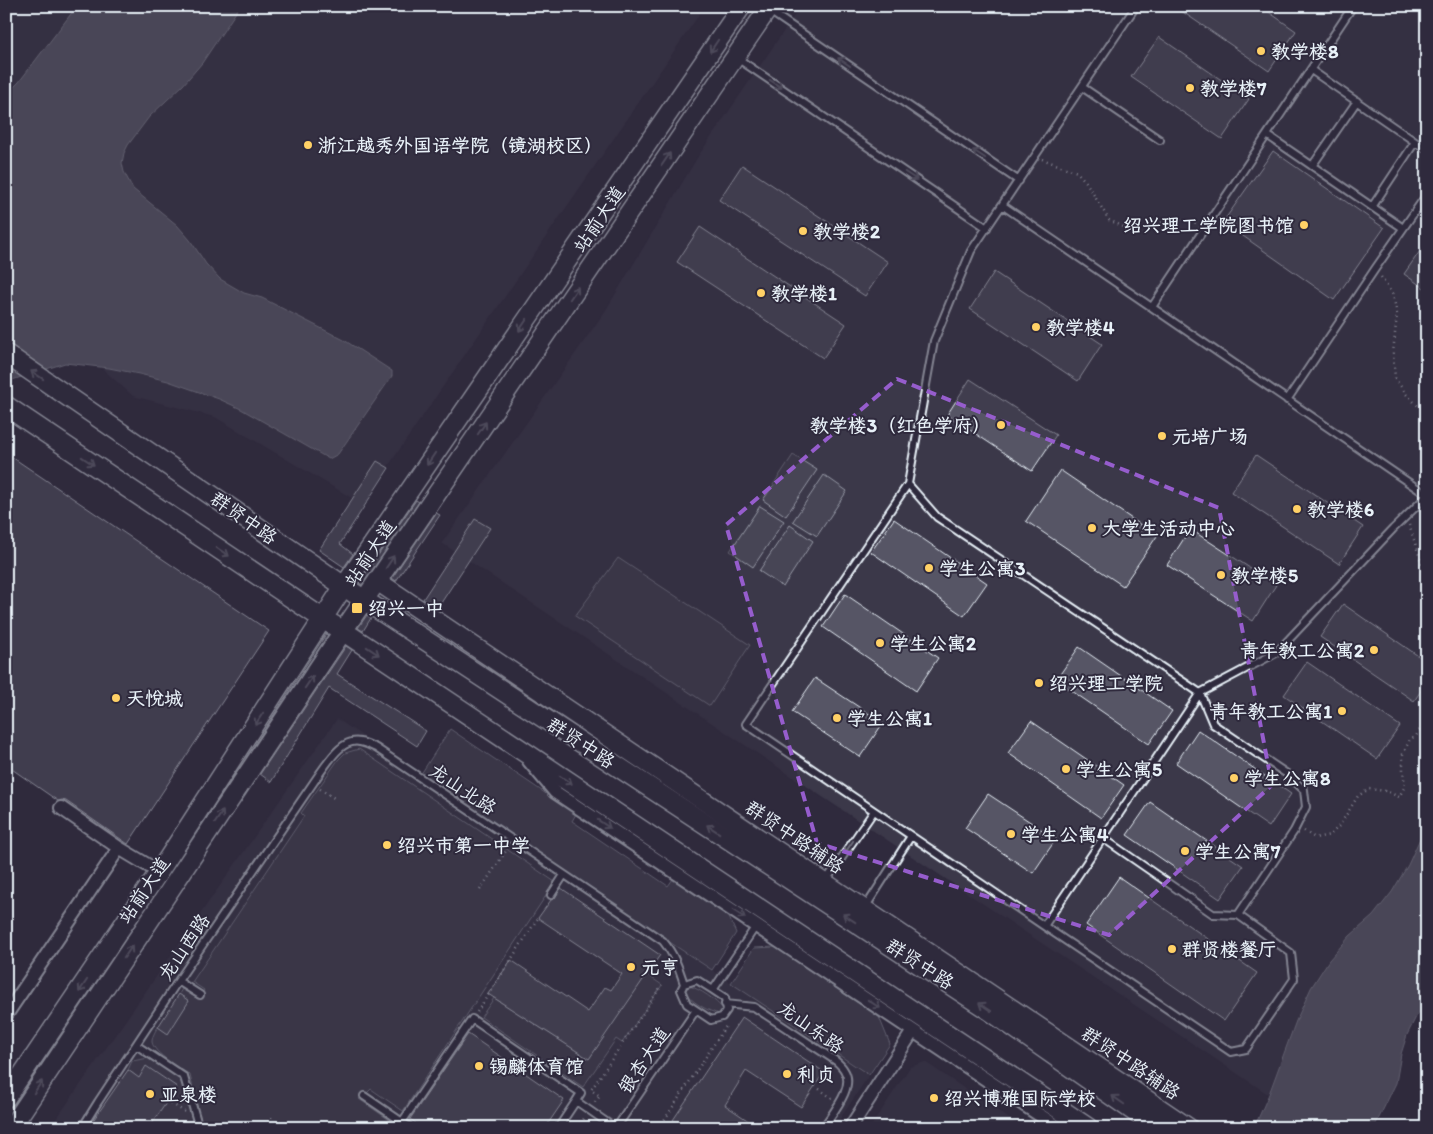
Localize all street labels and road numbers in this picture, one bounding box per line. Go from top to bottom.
street label: 站前大道 [568,181,630,257]
street label: 群贤中路 [206,487,282,549]
street label: 站前大道 [339,515,401,591]
street label: 群贤中路 [543,713,619,773]
street label: 龙山北路 [425,758,501,820]
street label: 群贤中路辅路 [741,796,849,878]
street label: 站前大道 [113,852,175,928]
street label: 龙山西路 [153,909,215,985]
street label: 群贤中路 [882,934,958,994]
street label: 龙山东路 [773,996,849,1058]
street label: 银杏大道 [613,1022,675,1098]
street label: 群贤中路辅路 [1077,1022,1185,1104]

